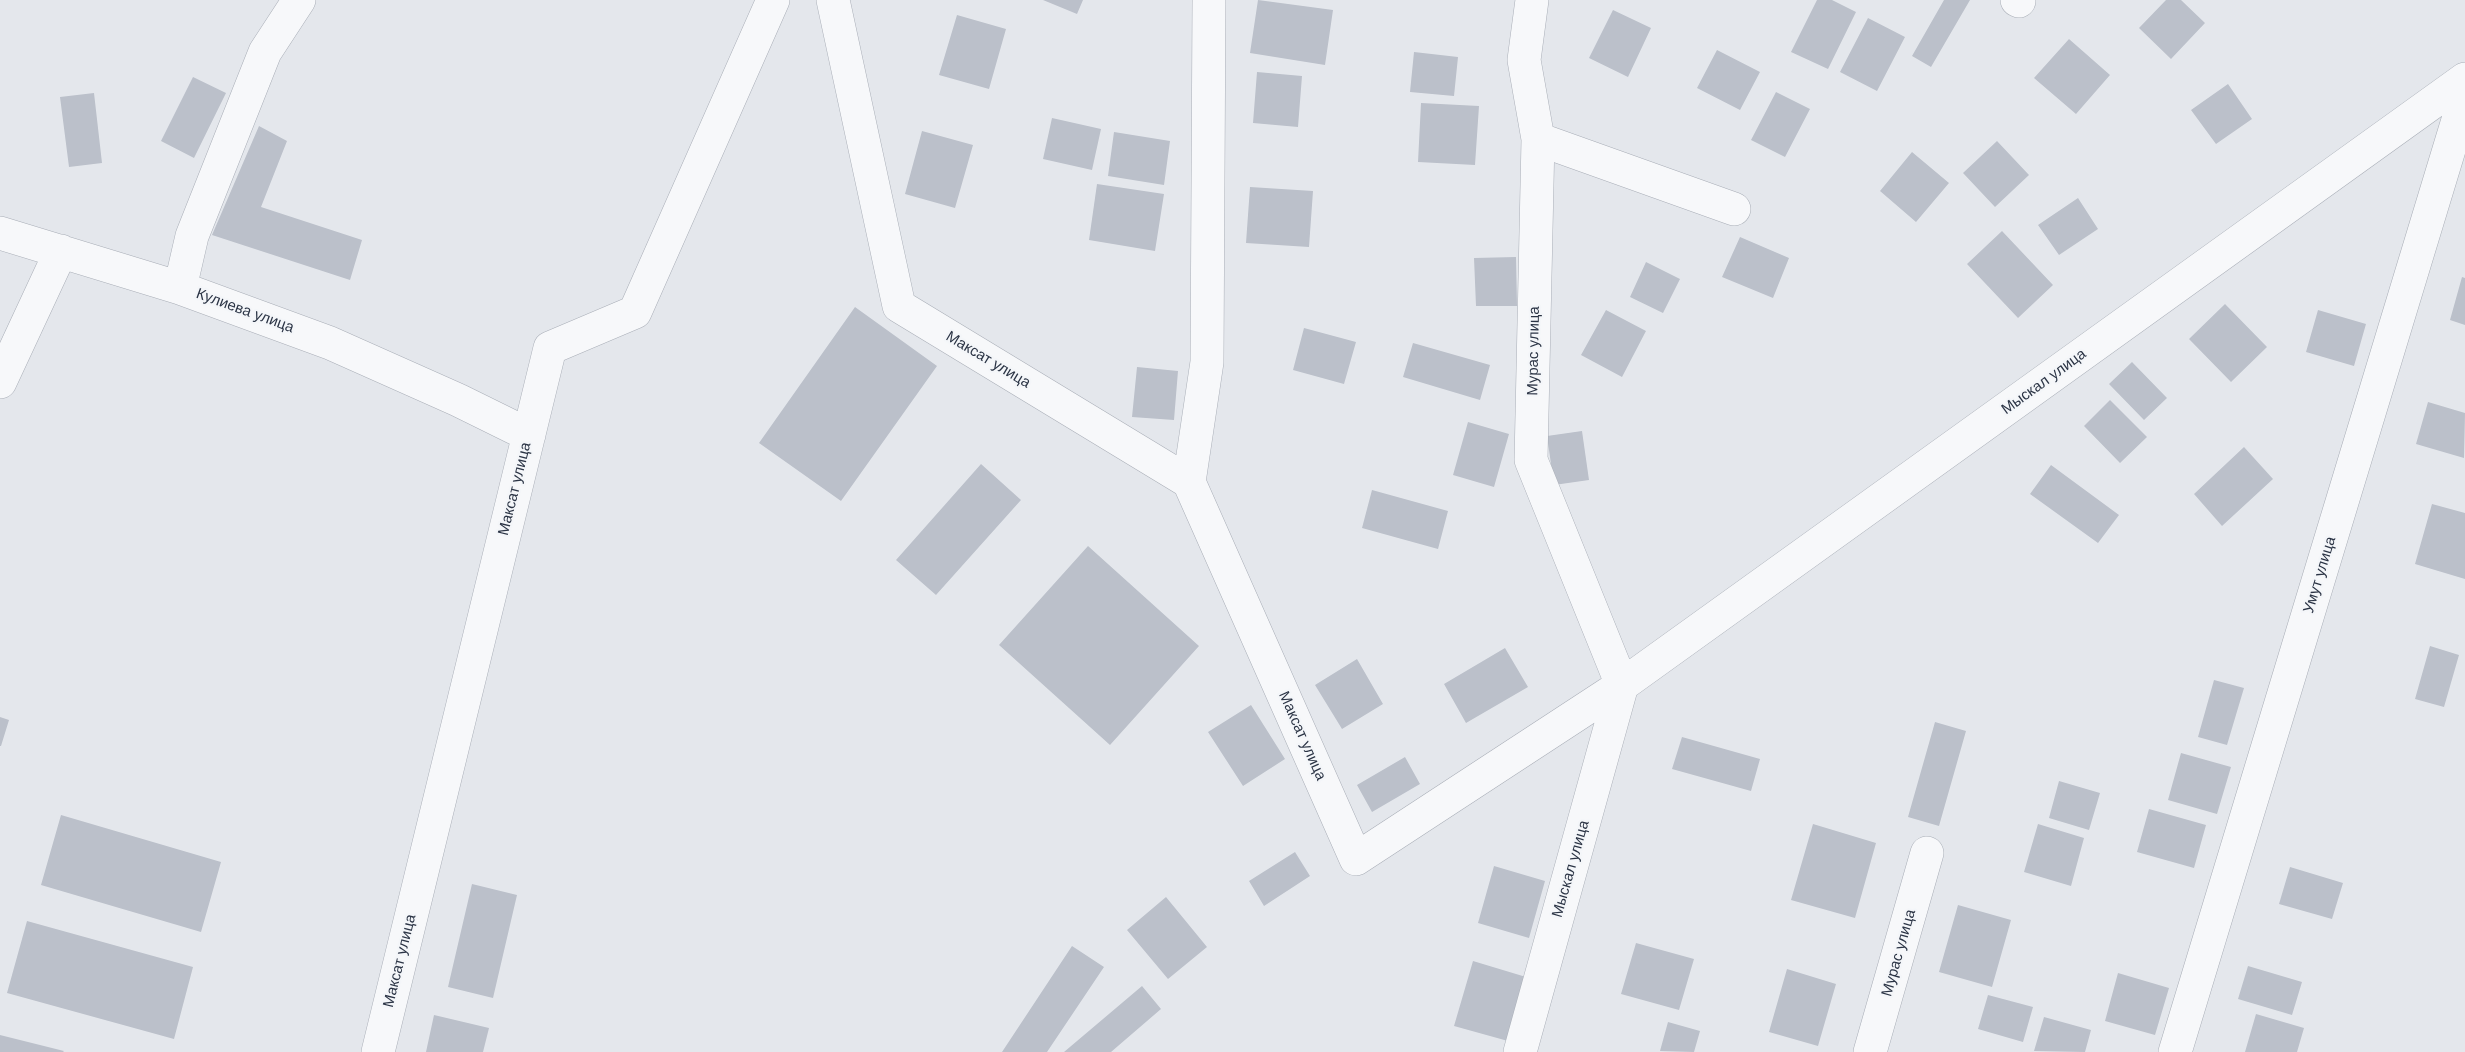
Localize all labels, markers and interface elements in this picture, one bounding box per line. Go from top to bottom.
street label: Кулиева улица [194,285,296,337]
street label: Мурас улица [1524,306,1544,396]
street label: Максат улица [942,328,1034,392]
street label: Мыскал улица [1998,345,2090,419]
street label: Максат улица [495,440,535,538]
street label: Умут улица [2300,535,2340,615]
street label: Максат улица [1274,689,1330,783]
street label: Мыскал улица [1549,818,1593,920]
street label: Мурас улица [1878,907,1920,999]
street label: Максат улица [380,912,420,1010]

